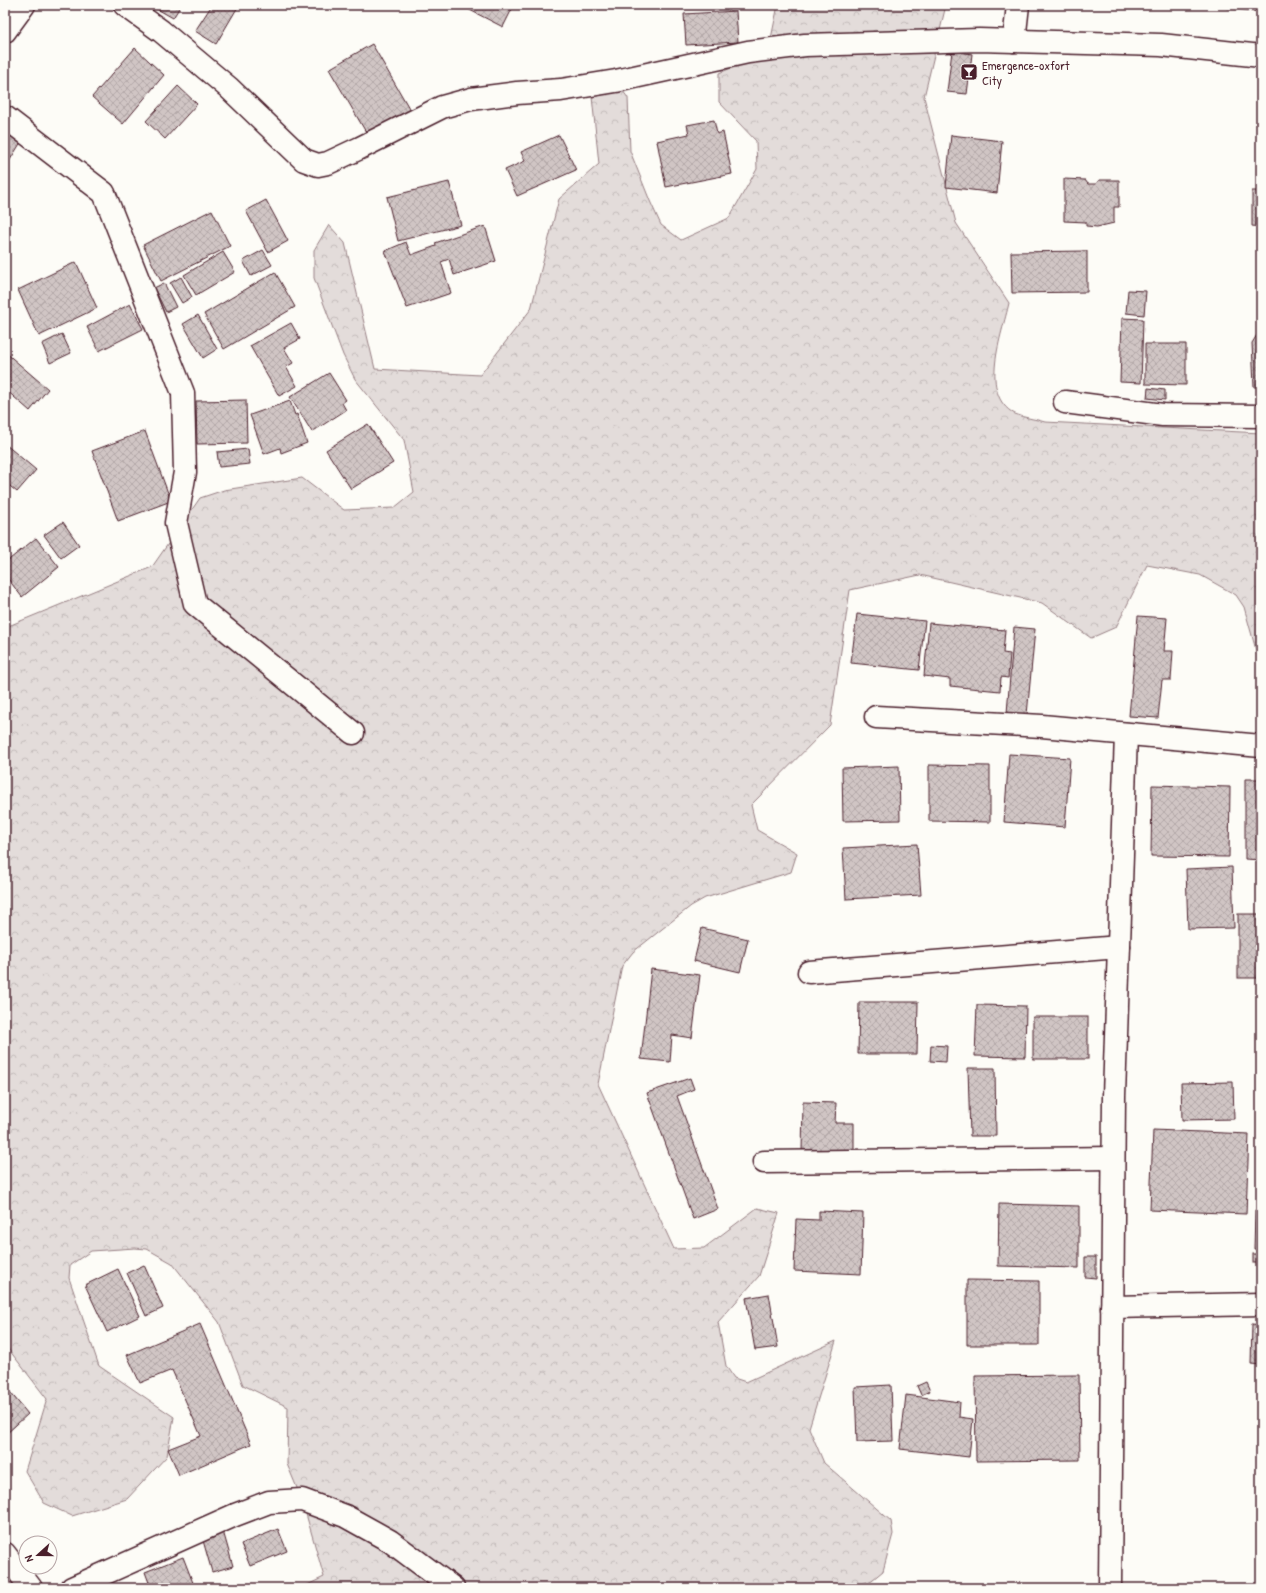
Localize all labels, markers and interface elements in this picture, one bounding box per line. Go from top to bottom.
place label: Emergence-oxfort City [982,56,1070,89]
bar icon: Emergence-oxfort City [959,62,979,82]
north arrow [18,1535,58,1575]
text: N [21,1553,36,1564]

